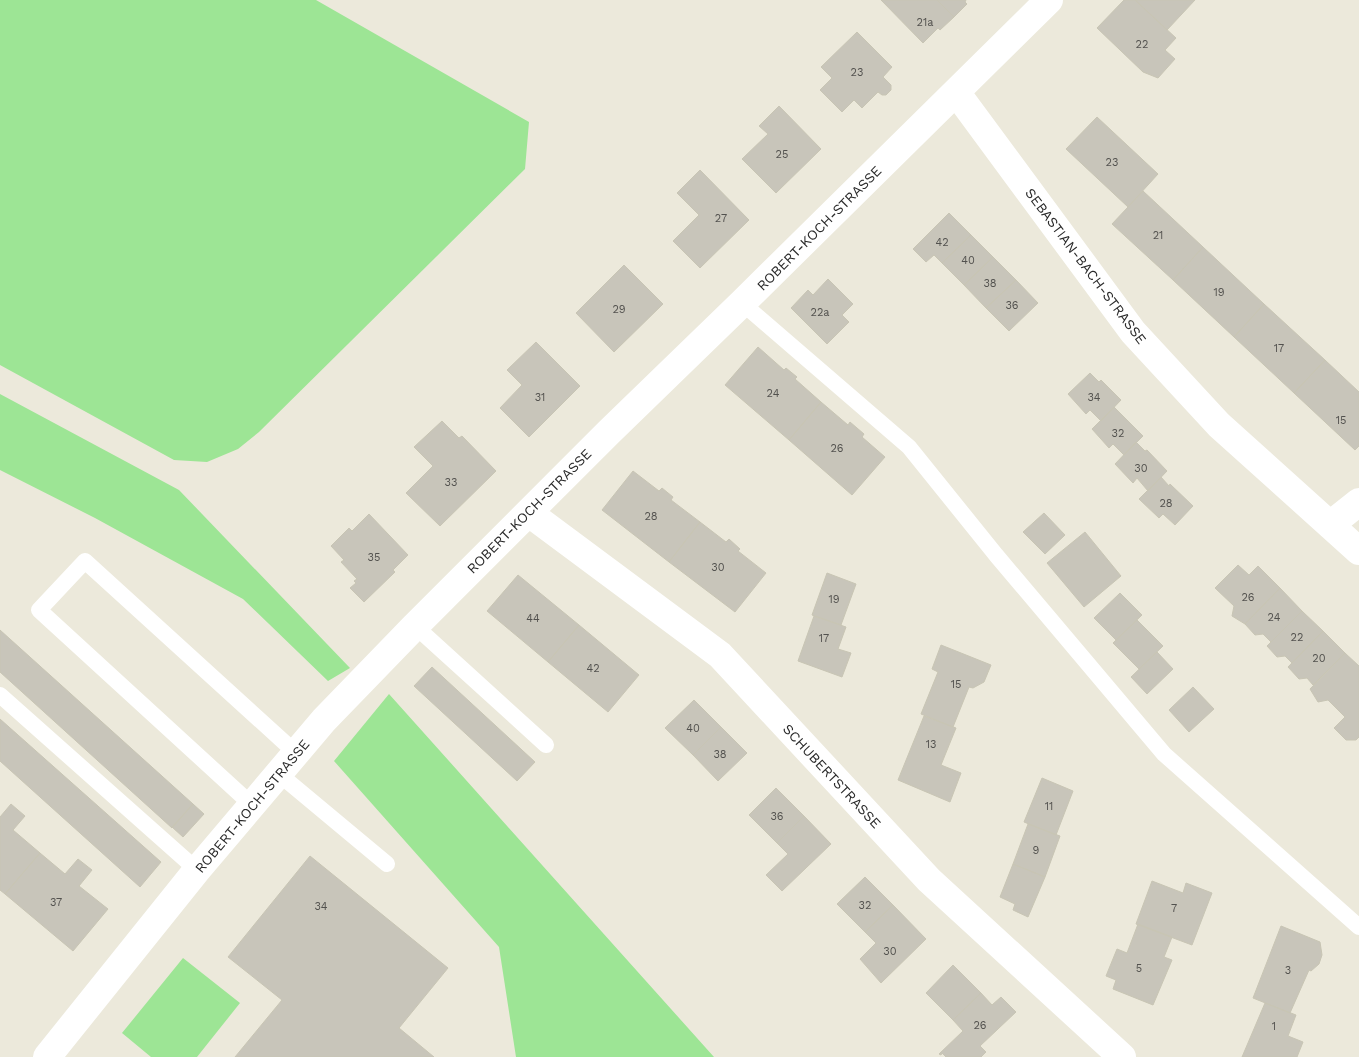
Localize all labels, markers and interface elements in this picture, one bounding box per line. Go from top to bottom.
house number: 21a [917,16,933,29]
house number: 22 [1136,38,1148,51]
house number: 23 [851,66,863,79]
house number: 25 [776,148,788,161]
house number: 23 [1106,156,1118,169]
street label: ROBERT-KOCH-STRASSE [753,162,885,294]
street label: SEBASTIAN-BACH-STRASSE [1022,185,1150,347]
house number: 27 [715,212,727,225]
house number: 21 [1153,229,1163,242]
house number: 42 [935,236,949,249]
house number: 40 [961,254,975,267]
house number: 38 [983,277,997,290]
house number: 19 [1213,286,1225,299]
house number: 36 [1005,299,1019,312]
house number: 29 [612,303,626,316]
house number: 22a [810,306,830,319]
house number: 17 [1274,342,1284,355]
house number: 24 [767,387,780,400]
house number: 31 [535,391,545,404]
house number: 34 [1087,391,1101,404]
house number: 15 [1336,414,1346,427]
house number: 32 [1112,427,1124,440]
house number: 26 [830,442,844,455]
street label: ROBERT-KOCH-STRASSE [463,445,595,577]
house number: 30 [1134,462,1148,475]
house number: 33 [445,476,457,489]
house number: 28 [1159,497,1173,510]
house number: 28 [644,510,658,523]
house number: 35 [368,551,380,564]
house number: 30 [711,561,725,574]
house number: 26 [1241,591,1255,604]
house number: 19 [828,593,840,606]
house number: 24 [1268,611,1281,624]
house number: 44 [526,612,540,625]
house number: 22 [1291,631,1303,644]
house number: 17 [819,632,829,645]
house number: 20 [1312,652,1326,665]
house number: 42 [586,662,600,675]
house number: 15 [951,678,961,691]
street label: SCHUBERTSTRASSE [780,721,884,831]
house number: 40 [686,722,700,735]
street label: ROBERT-KOCH-STRASSE [191,736,313,876]
house number: 13 [926,738,936,751]
house number: 38 [713,748,727,761]
house number: 11 [1045,800,1053,813]
house number: 36 [770,810,784,823]
house number: 9 [1033,844,1040,857]
house number: 37 [50,896,62,909]
house number: 32 [859,899,871,912]
house number: 34 [314,900,328,913]
house number: 7 [1171,902,1177,915]
house number: 30 [883,945,897,958]
house number: 5 [1136,962,1142,975]
house number: 3 [1285,964,1291,977]
house number: 26 [973,1019,987,1032]
house number: 1 [1272,1020,1276,1033]

